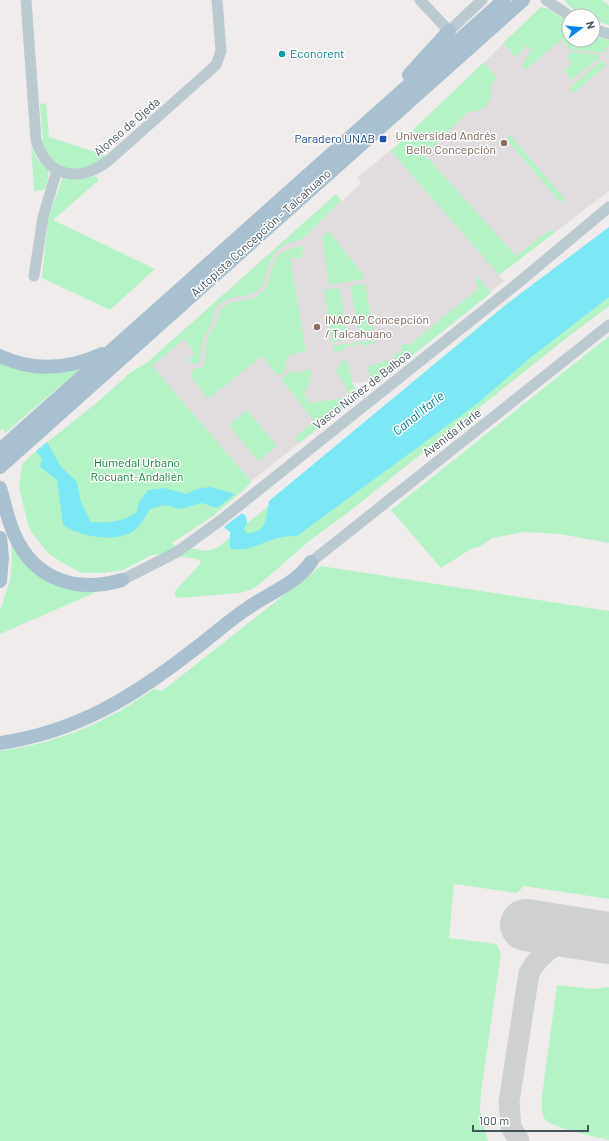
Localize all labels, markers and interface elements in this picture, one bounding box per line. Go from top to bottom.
north arrow [561,8,601,48]
text: N [584,20,598,30]
place label: Econorent [290,46,344,60]
marker: Econorent [277,49,287,59]
street label: Alonso de Ojeda [91,94,162,159]
place label: Universidad Andrés Bello Concepción [395,128,496,156]
place label: Paradero UNAB [294,131,375,145]
marker: Paradero UNAB [378,134,388,144]
marker: Universidad Andrés Bello Concepción [499,138,509,148]
street label: Autopista Concepción - Talcahuano [187,166,333,299]
place label: INACAP Concepción / Talcahuano [325,312,429,340]
marker: INACAP Concepción / Talcahuano [312,322,322,332]
street label: Vasco Núñez de Balboa [310,347,413,432]
water label: Canal Ifarle [389,387,447,439]
street label: Avenida Ifarle [419,405,483,459]
park label: Humedal Urbano Rocuant-Andalién [90,455,184,483]
scale bar [473,1107,588,1133]
text: 100 m [479,1113,509,1127]

